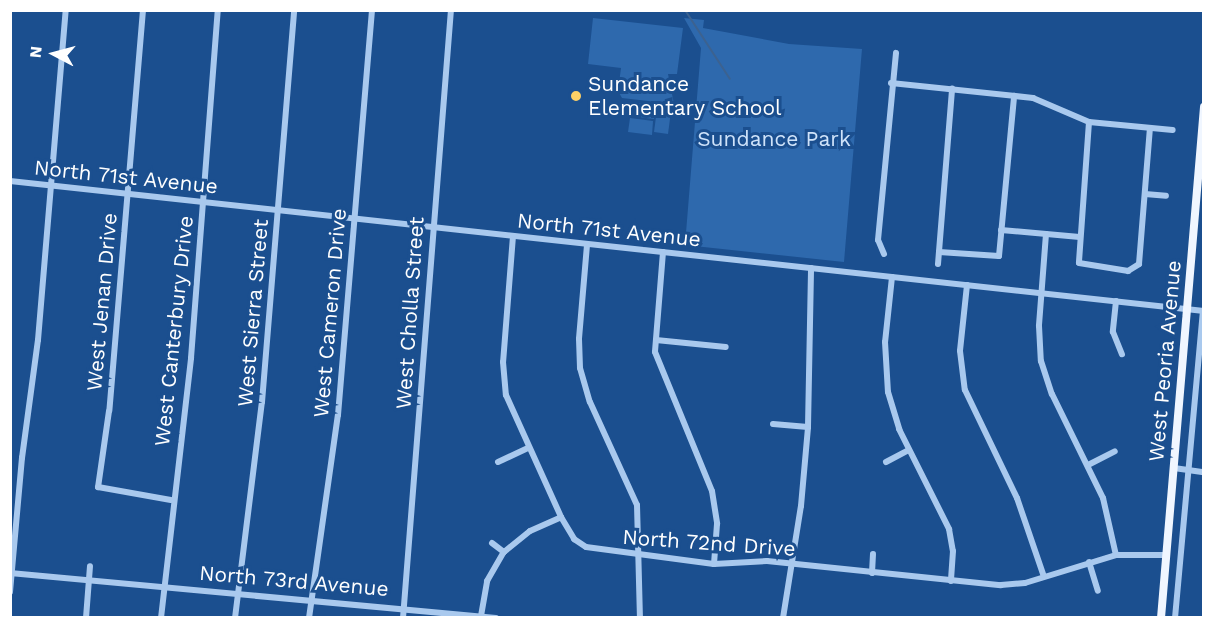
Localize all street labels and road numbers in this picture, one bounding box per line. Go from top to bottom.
street label: North 71st Avenue [32,155,220,199]
street label: West Cameron Drive [308,207,352,419]
street label: North 71st Avenue [515,208,703,252]
street label: West Jenan Drive [82,211,122,393]
street label: West Canterbury Drive [149,214,199,448]
street label: West Cholla Street [391,215,429,411]
street label: West Sierra Street [232,218,274,408]
street label: West Peoria Avenue [1144,259,1186,463]
street label: North 72nd Drive [621,524,797,562]
street label: North 73rd Avenue [197,560,391,602]

